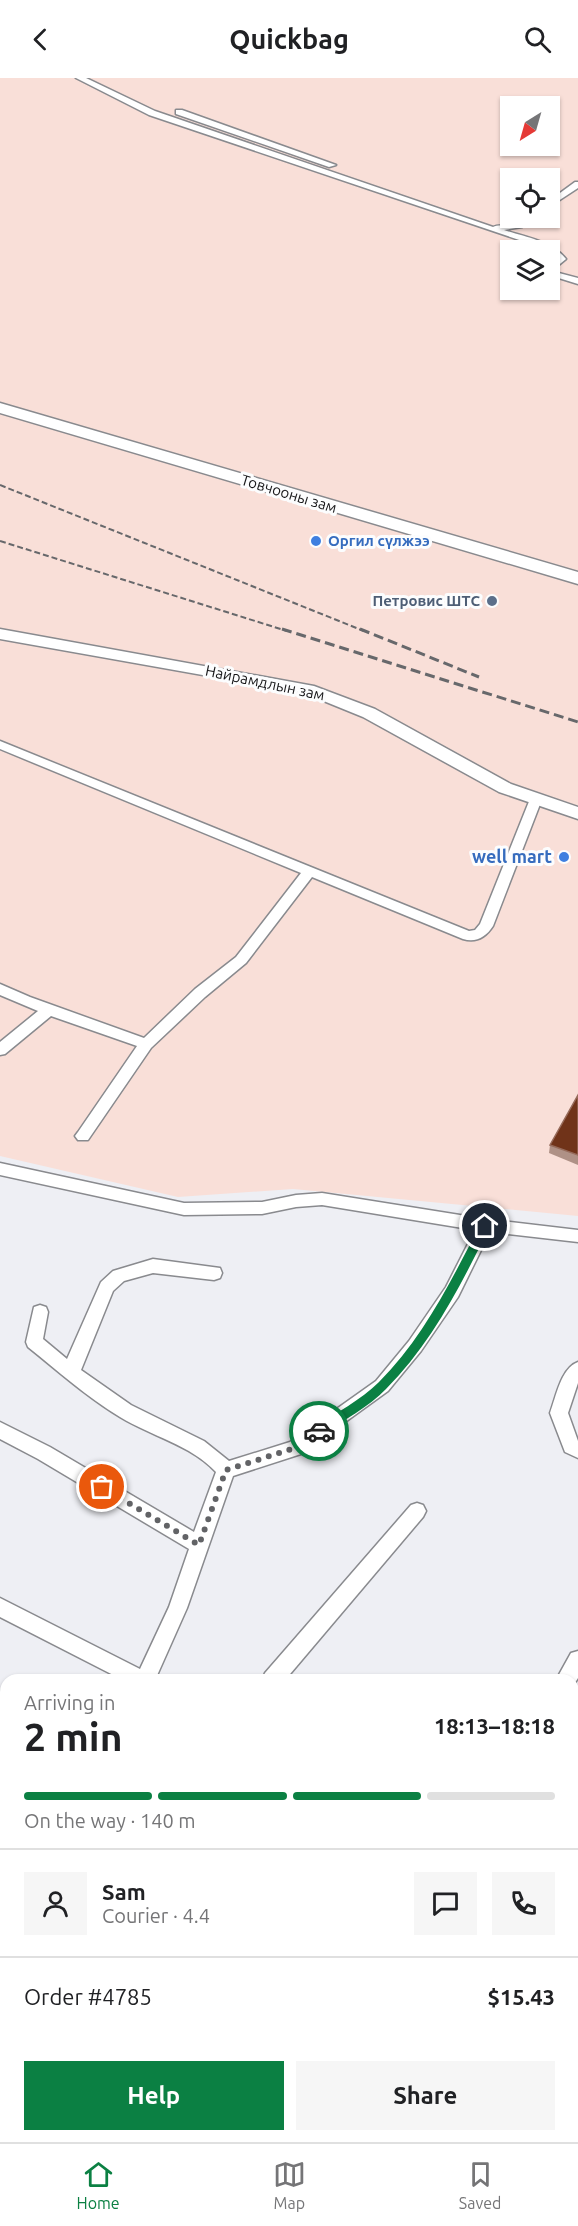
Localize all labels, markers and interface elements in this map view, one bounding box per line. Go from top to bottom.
icon: back [24,23,57,56]
icon: search [521,23,554,56]
text: Quickbag [229,24,349,54]
north arrow [500,96,560,156]
map controls [500,96,560,300]
button: locate [500,168,560,228]
button: layers [500,240,560,300]
street label: Товчооны зам [239,471,339,516]
place label: Оргил сүлжээ [328,532,430,549]
marker: Оргил сүлжээ [309,534,323,548]
place label: Петровис ШТС [372,592,480,609]
marker: Петровис ШТС [485,594,499,608]
street label: Найрамдлын зам [204,662,326,703]
place label: well mart [472,846,552,866]
marker: well mart [557,850,571,864]
pin [459,1200,510,1251]
icon: home [468,1209,501,1242]
courier [289,1401,349,1461]
icon: car [303,1415,336,1448]
pin [76,1461,127,1512]
icon: bag [85,1470,118,1503]
text: Arriving in [24,1691,115,1714]
text: 18:13–18:18 [434,1713,555,1738]
text: 2 min [24,1715,123,1758]
text: On the way · 140 m [24,1809,196,1832]
button: person [24,1872,87,1935]
button: chat [414,1872,477,1935]
button: phone [492,1872,555,1935]
text: Sam [102,1879,146,1904]
text: Courier · 4.4 [102,1904,210,1927]
text: Order #4785 [24,1984,152,2009]
text: $15.43 [488,1984,555,2009]
button: Help [24,2061,284,2130]
button: Share [296,2061,555,2130]
tab: Home [77,2158,120,2212]
tab: Map [273,2158,306,2212]
tab: Saved [459,2158,501,2212]

